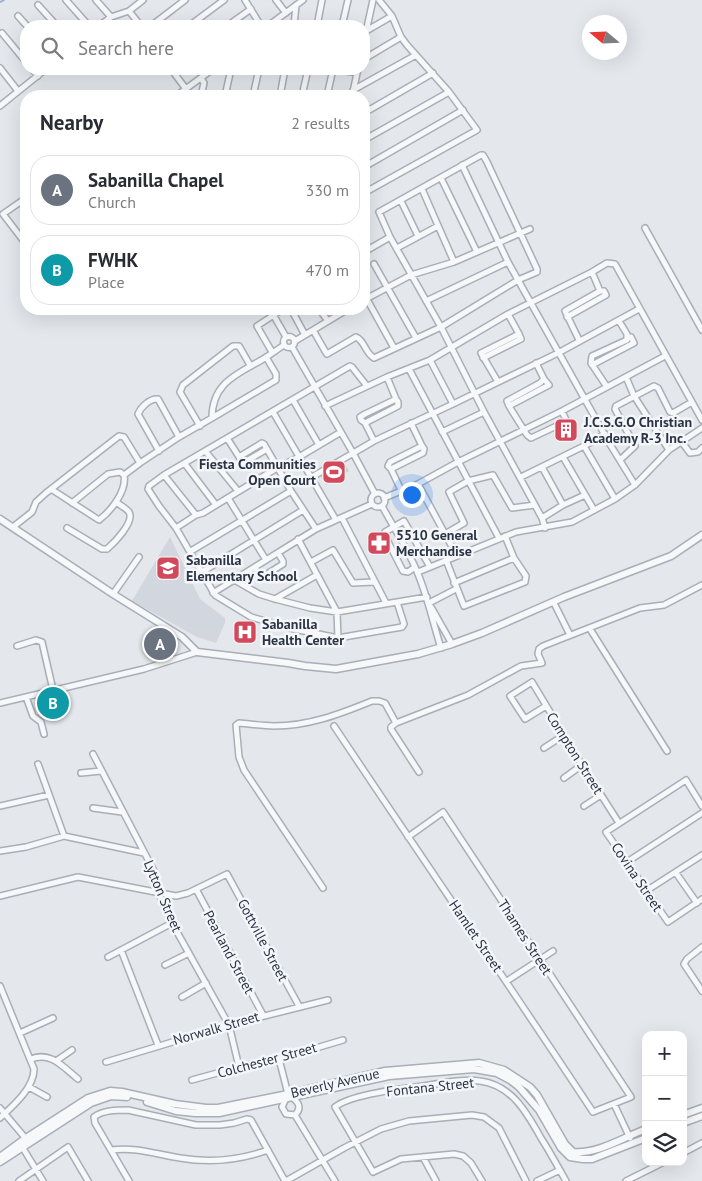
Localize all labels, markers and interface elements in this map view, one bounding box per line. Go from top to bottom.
north arrow [582,15,627,60]
search box [20,20,370,75]
icon: search [38,34,66,62]
text: Search here [78,36,174,60]
text: Nearby [40,109,103,136]
text: 2 results [291,113,350,133]
text: Sabanilla Chapel [88,168,224,192]
text: A [52,180,62,200]
text: 330 m [306,180,349,200]
text: Church [88,192,136,212]
text: FWHK [88,248,138,272]
text: B [52,260,62,280]
text: 470 m [306,260,349,280]
text: Place [88,272,125,292]
place label: J.C.S.G.O Christian Academy R-3 Inc. [583,413,692,447]
building icon: J.C.S.G.O Christian Academy R-3 Inc. [553,417,579,443]
place label: Fiesta Communities Open Court [199,455,316,489]
sports icon: Fiesta Communities Open Court [321,459,347,485]
your location [399,482,425,508]
place label: 5510 General Merchandise [396,526,478,560]
pharmacy icon: 5510 General Merchandise [366,530,392,556]
place label: Sabanilla Elementary School [186,551,298,585]
school or university icon: Sabanilla Elementary School [155,555,181,581]
place label: Sabanilla Health Center [262,615,344,649]
hospital icon: Sabanilla Health Center [232,619,258,645]
pin: A [144,625,176,663]
pin: B [37,684,69,722]
street label: Compton Street [543,709,607,798]
street label: Covina Street [607,839,667,915]
street label: Lytton Street [140,857,186,935]
street label: Gottville Street [234,896,292,985]
street label: Hamlet Street [445,896,507,976]
street label: Thames Street [494,896,556,978]
street label: Pearland Street [199,907,259,997]
street label: Norwalk Street [171,1007,261,1049]
map controls [642,1031,687,1166]
button: + [642,1031,687,1076]
street label: Colchester Street [215,1038,319,1082]
street label: Beverly Avenue [289,1064,381,1102]
street label: Fontana Street [385,1073,475,1101]
button: − [642,1076,687,1121]
button: layers [642,1121,687,1166]

